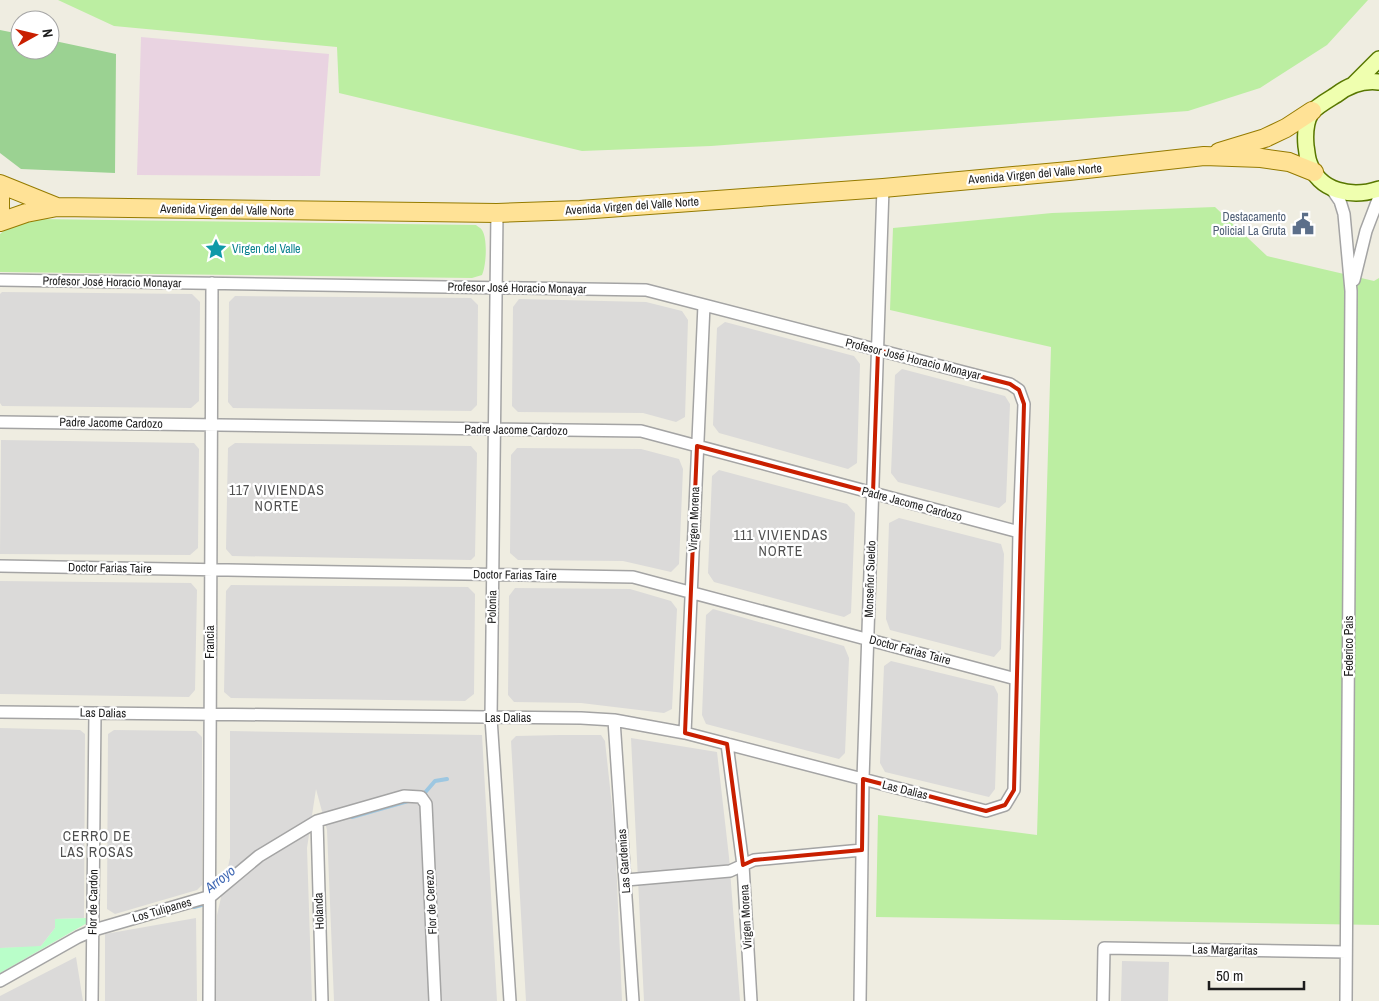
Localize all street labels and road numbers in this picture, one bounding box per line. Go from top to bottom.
street label: Avenida Virgen del Valle Norte [967,160,1102,188]
street label: Avenida Virgen del Valle Norte [564,193,699,219]
street label: Avenida Virgen del Valle Norte [159,201,294,219]
street label: Profesor José Horacio Monayar [42,273,182,291]
street label: Profesor José Horacio Monayar [447,279,587,297]
street label: Profesor José Horacio Monayar [844,334,983,384]
street label: Padre Jacome Cardozo [59,414,163,432]
street label: Padre Jacome Cardozo [464,421,568,439]
street label: Padre Jacome Cardozo [860,483,964,525]
street label: Virgen Morena [685,486,703,552]
street label: Monseñor Sueldo [861,540,879,618]
street label: Doctor Farias Taire [68,559,152,577]
street label: Doctor Farias Taire [473,566,557,584]
street label: Polonia [484,590,500,624]
street label: Federico Pais [1341,616,1357,676]
street label: Francia [202,625,218,659]
street label: Doctor Farias Taire [867,631,953,669]
street label: Las Dalias [80,705,126,721]
street label: Las Dalias [485,710,531,726]
street label: Las Dalias [881,777,930,803]
street label: Las Gardenias [614,828,634,894]
street label: Flor de Cardón [84,869,102,935]
street label: Flor de Cerezo [421,869,441,935]
street label: Virgen Morena [736,884,756,950]
street label: Holanda [310,892,328,930]
street label: Los Tulipanes [131,894,194,926]
street label: Las Margaritas [1192,941,1258,959]

